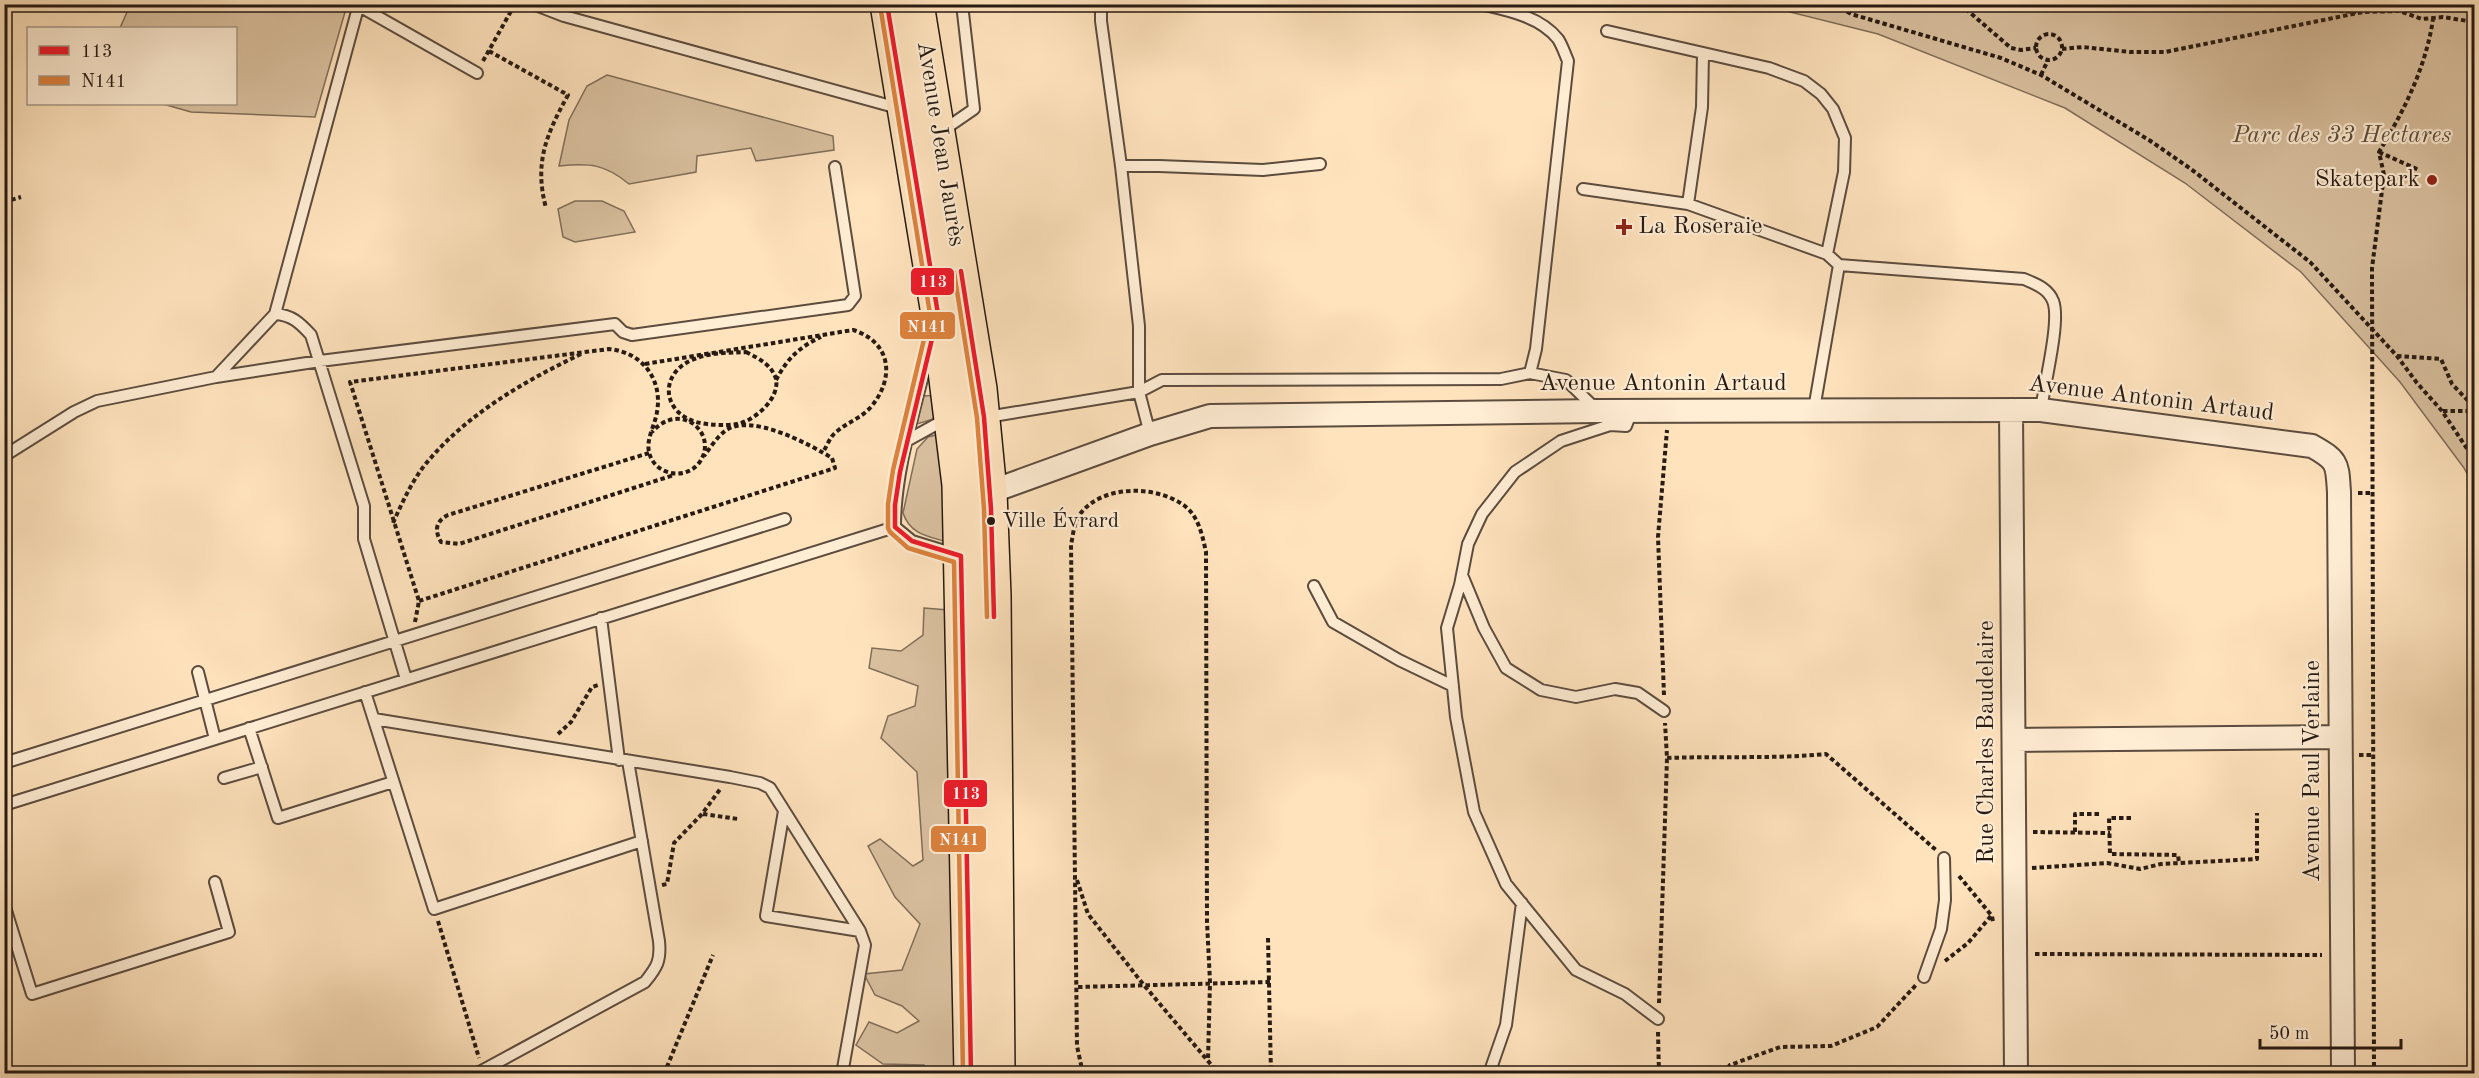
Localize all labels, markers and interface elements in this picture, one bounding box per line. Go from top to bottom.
legend [27,27,237,105]
street label: Avenue Jean Jaurès [912,40,968,248]
text: 113 [81,43,112,61]
text: N141 [81,73,126,91]
park label: Parc des 33 Hectares [2232,124,2451,148]
place label: Skatepark [2315,168,2420,192]
marker: Skatepark [2425,173,2439,187]
place label: La Roseraie [1638,215,1762,239]
marker: La Roseraie [1615,218,1633,236]
line badge: 113 [910,267,955,296]
text: 113 [919,275,947,291]
line badge: N141 [899,311,956,340]
text: N141 [907,320,947,336]
street label: Avenue Antonin Artaud [1539,372,1787,396]
street label: Avenue Antonin Artaud [2027,372,2275,426]
place label: Ville Évrard [1002,507,1119,532]
marker: Ville Évrard [985,515,997,527]
street label: Rue Charles Baudelaire [1975,620,1999,864]
street label: Avenue Paul Verlaine [2301,660,2325,882]
line badge: 113 [943,779,988,808]
text: 113 [952,787,980,803]
line badge: N141 [930,825,987,853]
text: N141 [939,833,979,849]
scale bar [2260,1012,2401,1050]
text: 50 m [2269,1025,2309,1043]

